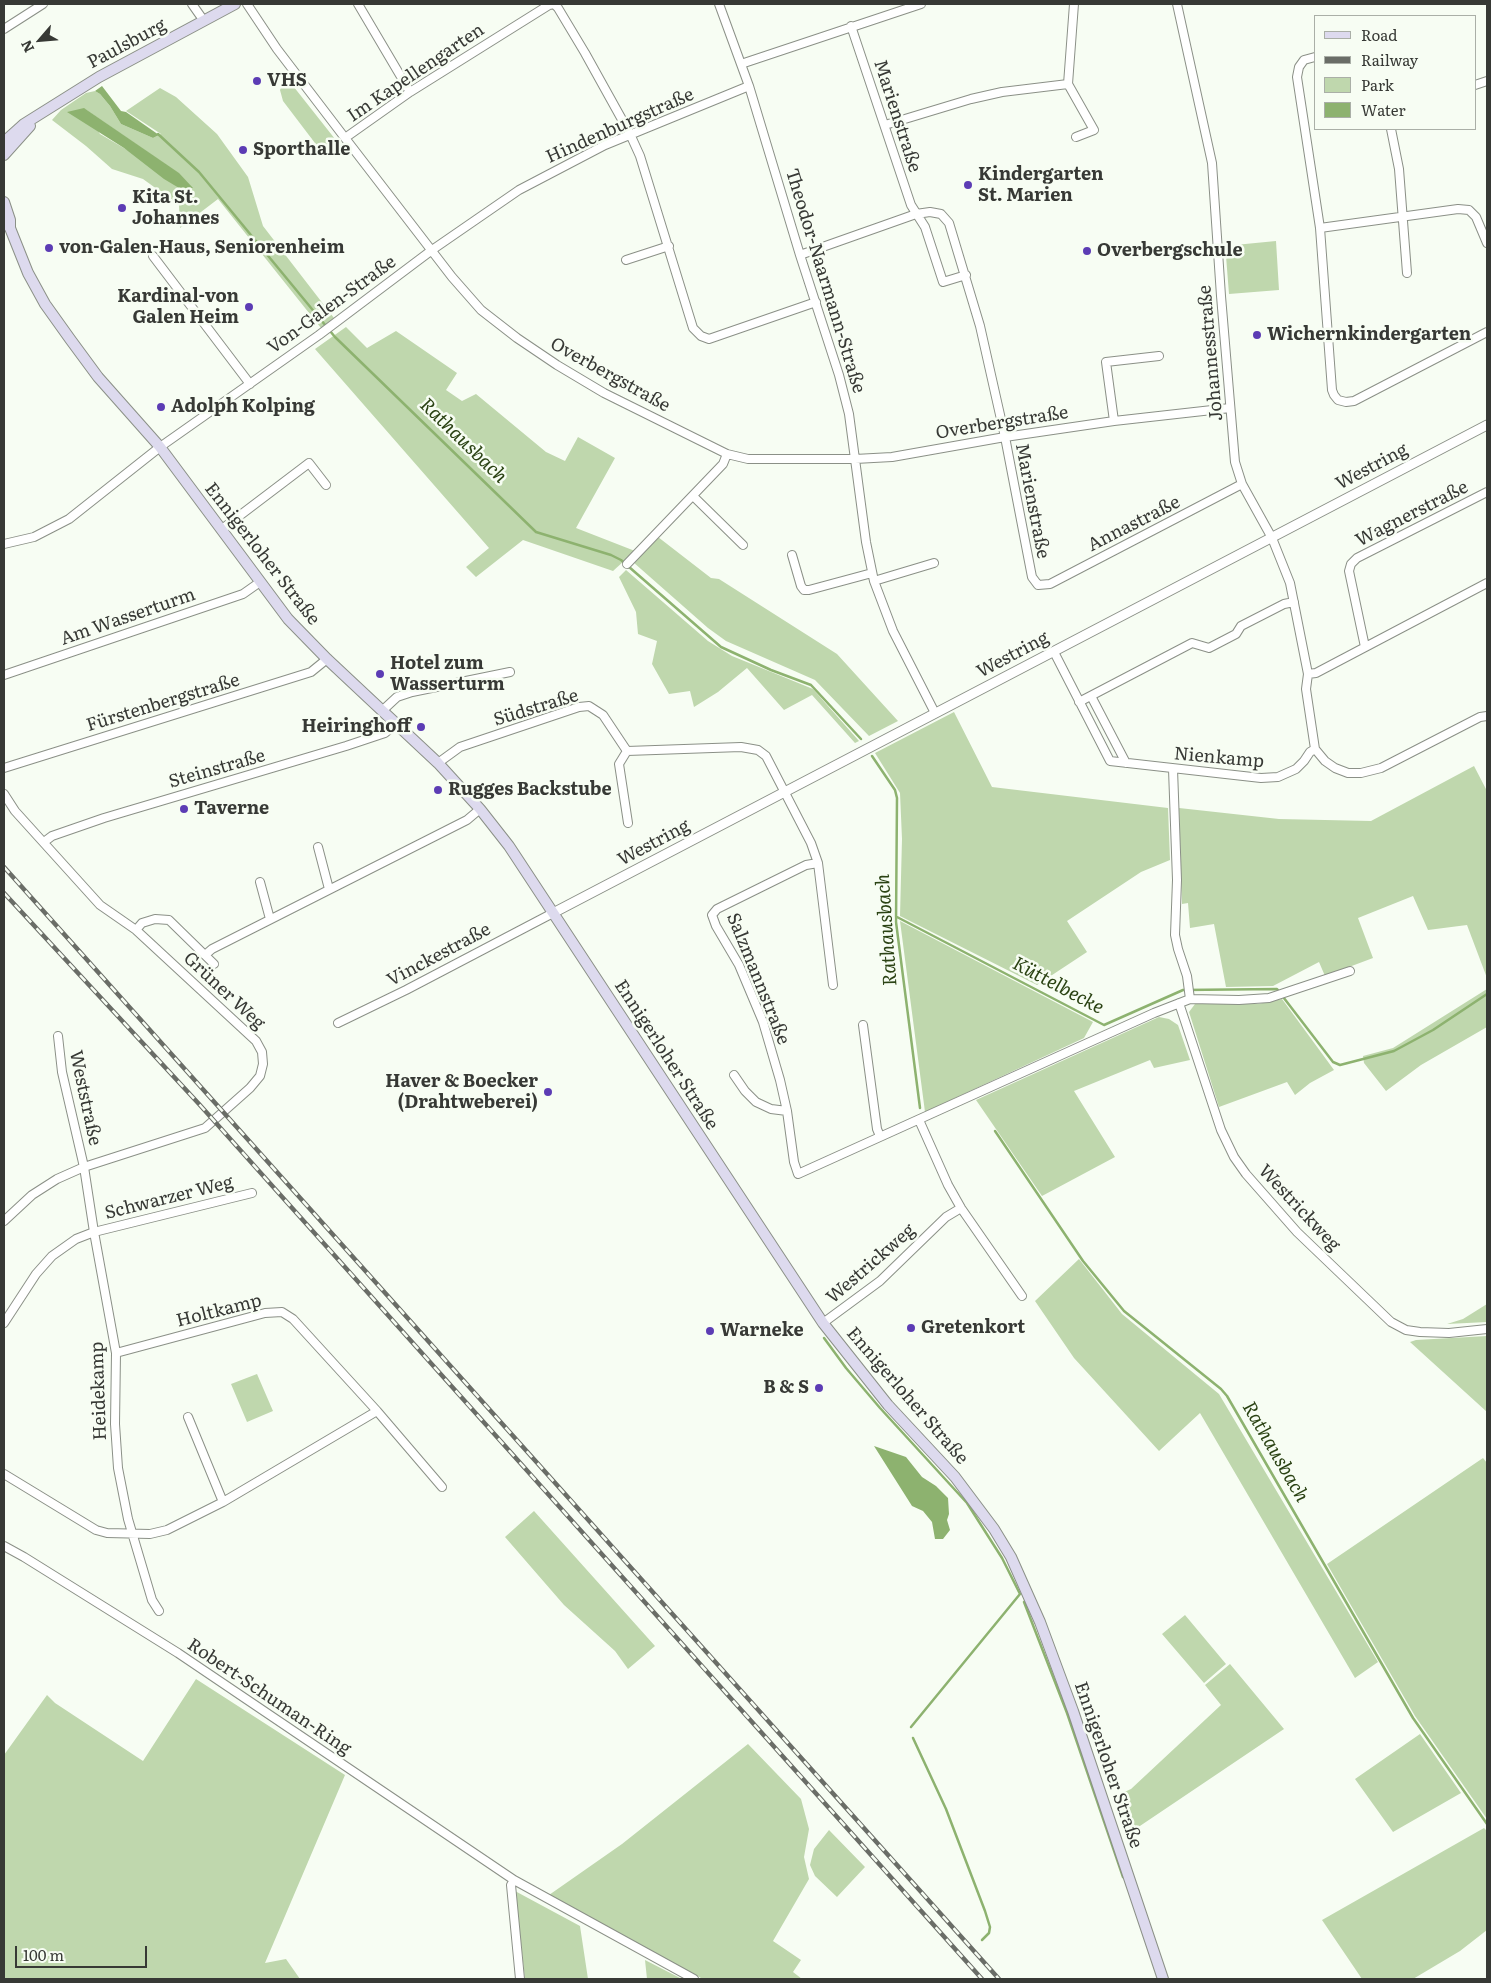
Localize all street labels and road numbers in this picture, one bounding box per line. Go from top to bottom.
street label: Paulsburg [84,14,170,74]
street label: Im Kapellengarten [343,19,489,127]
street label: Marienstraße [869,57,925,175]
street label: Hindenburgstraße [543,84,697,168]
street label: Theodor-Naarmann-Straße [781,166,869,396]
street label: Von-Galen-Straße [264,251,400,359]
street label: Johannesstraße [1194,284,1228,422]
street label: Overbergstraße [546,333,674,417]
street label: Overbergstraße [934,402,1070,444]
street label: Westring [1332,439,1412,495]
street label: Marienstraße [1010,441,1054,561]
street label: Wagnerstraße [1352,476,1472,552]
street label: Ennigerloher Straße [200,479,324,629]
street label: Annastraße [1084,492,1184,556]
street label: Am Wasserturm [58,584,198,650]
street label: Westring [973,627,1053,683]
street label: Fürstenbergstraße [84,669,242,737]
street label: Südstraße [491,685,581,731]
street label: Nienkamp [1173,743,1265,773]
street label: Steinstraße [166,745,268,793]
street label: Westring [614,815,694,871]
street label: Salzmannstraße [722,910,794,1048]
street label: Vinckestraße [384,919,494,991]
street label: Grüner Weg [179,948,269,1034]
street label: Ennigerloher Straße [609,976,723,1134]
street label: Weststraße [64,1049,106,1147]
street label: Westrickweg [1253,1160,1345,1256]
street label: Schwarzer Weg [103,1172,235,1224]
street label: Westrickweg [822,1220,920,1308]
street label: Holtkamp [174,1290,264,1332]
street label: Ennigerloher Straße [842,1323,972,1469]
street label: Heidekamp [86,1341,112,1441]
street label: Robert-Schuman-Ring [183,1634,355,1760]
street label: Ennigerloher Straße [1069,1679,1147,1851]

